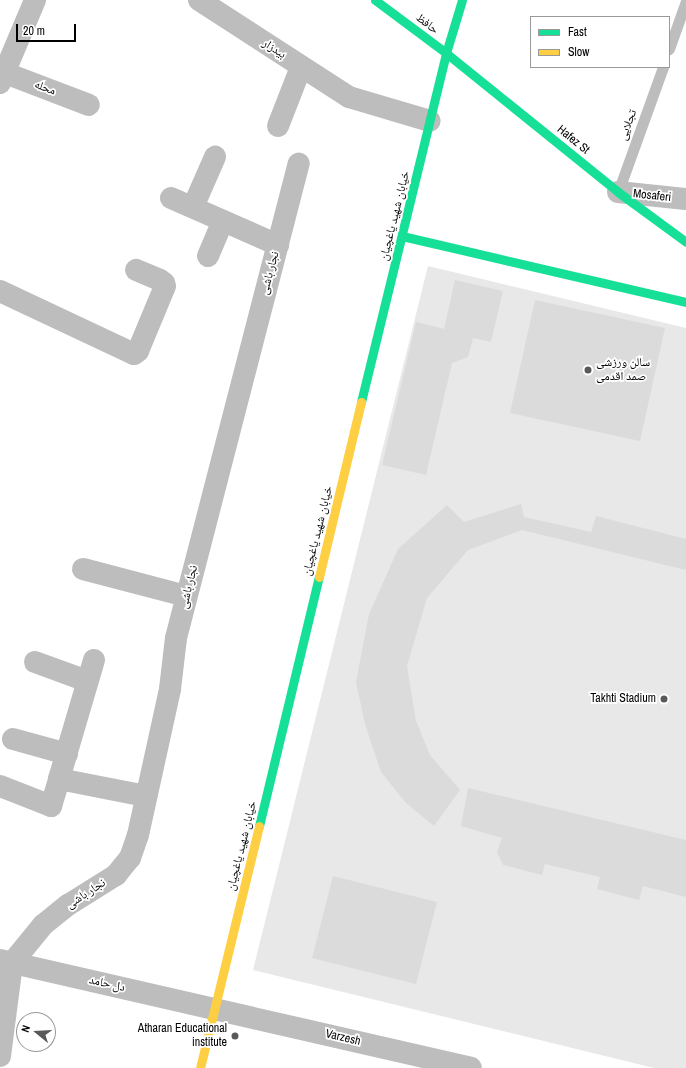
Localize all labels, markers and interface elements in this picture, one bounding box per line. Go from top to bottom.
street label: حافظ [413,11,441,37]
scale bar [18,16,78,42]
legend [530,16,670,68]
text: 20 m [23,23,45,39]
text: Fast [568,24,587,40]
street label: بیدزار [259,36,289,62]
text: Slow [568,44,589,60]
street label: محله [32,77,58,99]
street label: تجلایی [616,108,640,142]
street label: Hafez St [554,123,592,157]
street label: خیابان شهید یاغچیان [377,170,413,262]
street label: Mosaferi [632,187,672,205]
street label: نجار باشی [257,250,283,296]
place label: سالن ورزشی صمد اقدمی [596,356,650,384]
marker: سالن ورزشی صمد اقدمی [583,365,593,375]
street label: خیابان شهید یاغچیان [300,485,336,577]
street label: نجار باشی [177,564,201,610]
place label: Takhti Stadium [590,692,656,706]
marker: Takhti Stadium [659,694,669,704]
street label: خیابان شهید یاغچیان [224,800,260,892]
street label: نجار باشی [64,876,108,912]
street label: دل حامد [88,973,126,995]
north arrow [16,1012,56,1052]
place label: Atharan Educational institute [138,1022,227,1050]
text: N [18,1023,33,1034]
street label: Varzesh [324,1027,362,1049]
marker: Atharan Educational institute [230,1031,240,1041]

